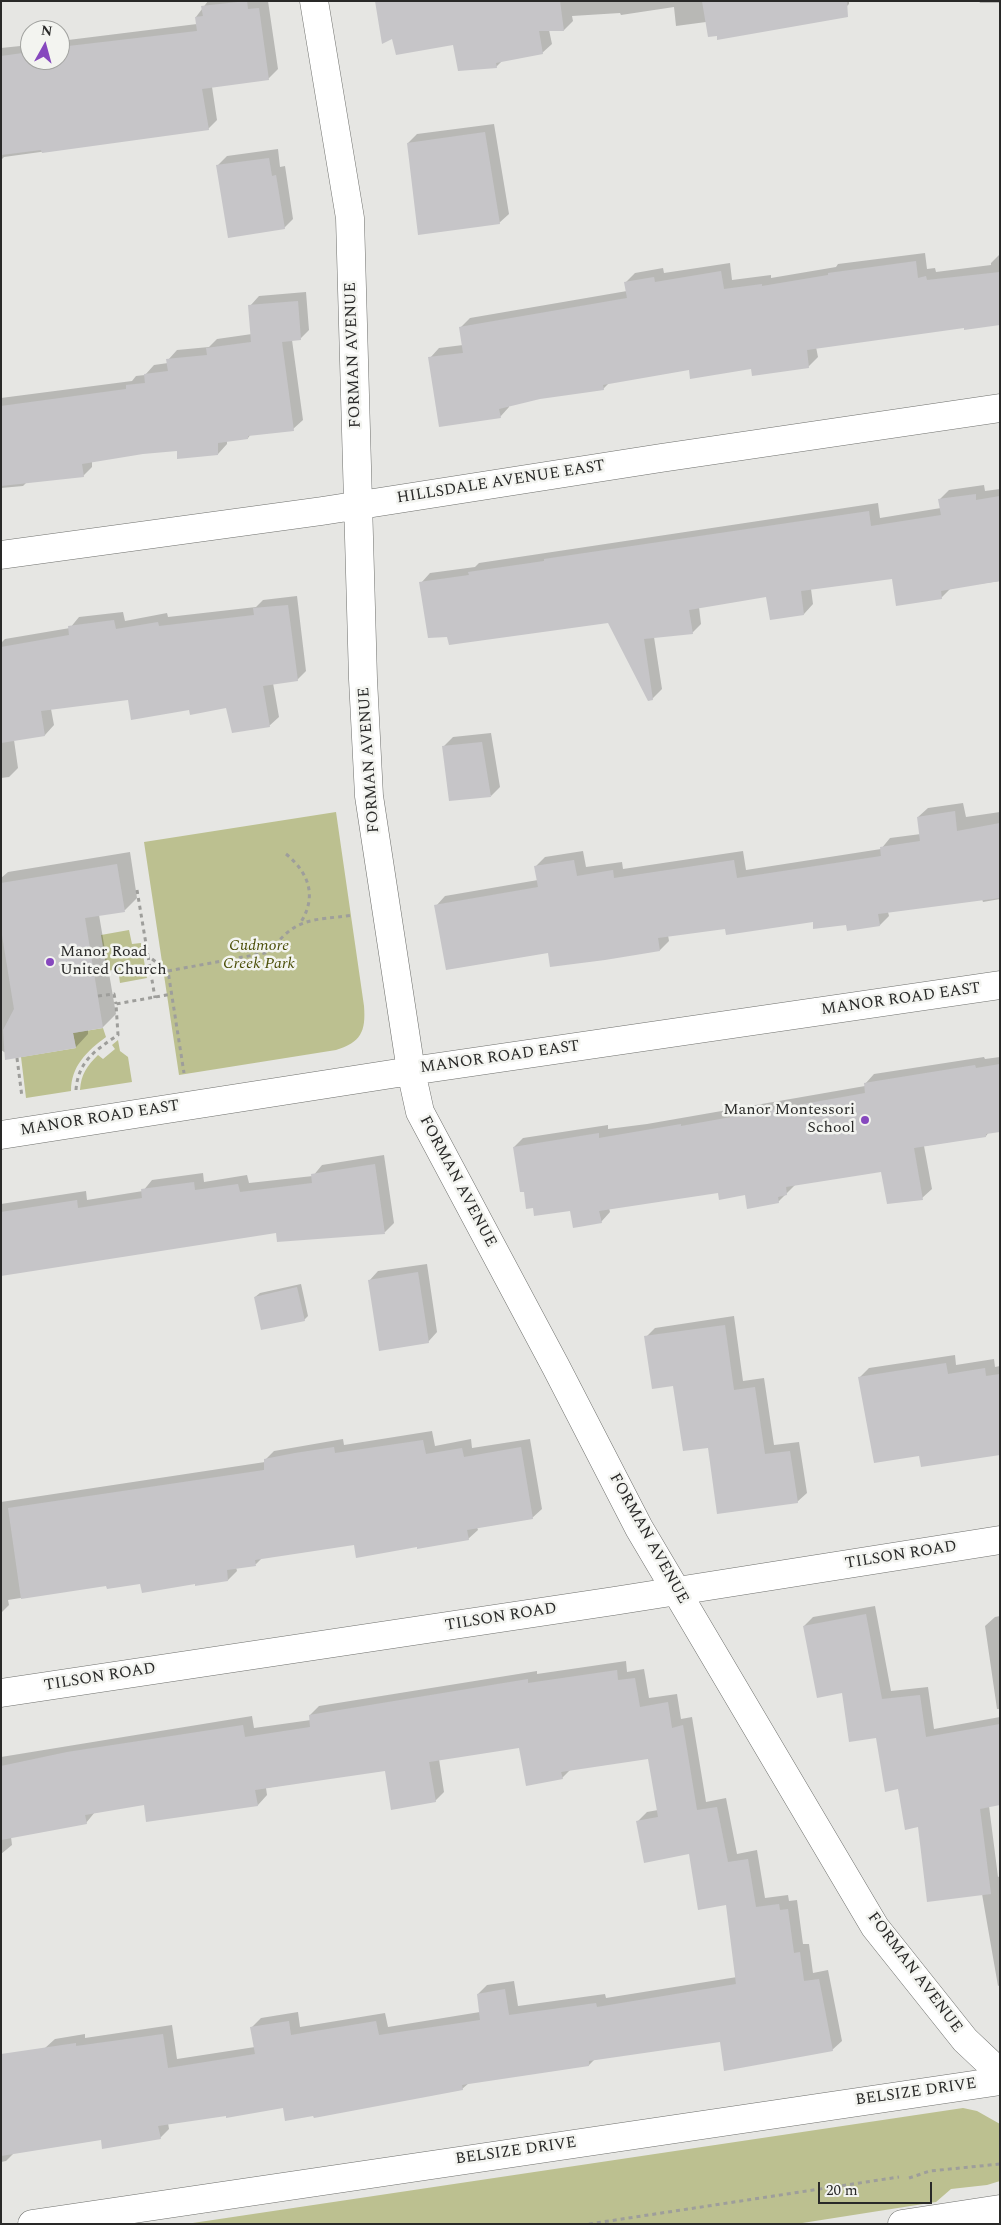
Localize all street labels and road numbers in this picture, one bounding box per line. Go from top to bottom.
street label: FORMAN AVENUE [342,282,366,428]
street label: HILLSDALE AVENUE EAST [395,457,607,509]
street label: FORMAN AVENUE [355,686,385,834]
street label: MANOR ROAD EAST [820,979,982,1021]
street label: MANOR ROAD EAST [419,1037,581,1079]
street label: MANOR ROAD EAST [19,1097,181,1141]
street label: FORMAN AVENUE [414,1113,500,1251]
street label: FORMAN AVENUE [604,1470,692,1608]
street label: TILSON ROAD [844,1538,958,1574]
street label: TILSON ROAD [444,1600,558,1636]
street label: TILSON ROAD [43,1660,157,1696]
street label: FORMAN AVENUE [862,1909,966,2037]
street label: BELSIZE DRIVE [854,2075,978,2111]
street label: BELSIZE DRIVE [454,2134,578,2170]

